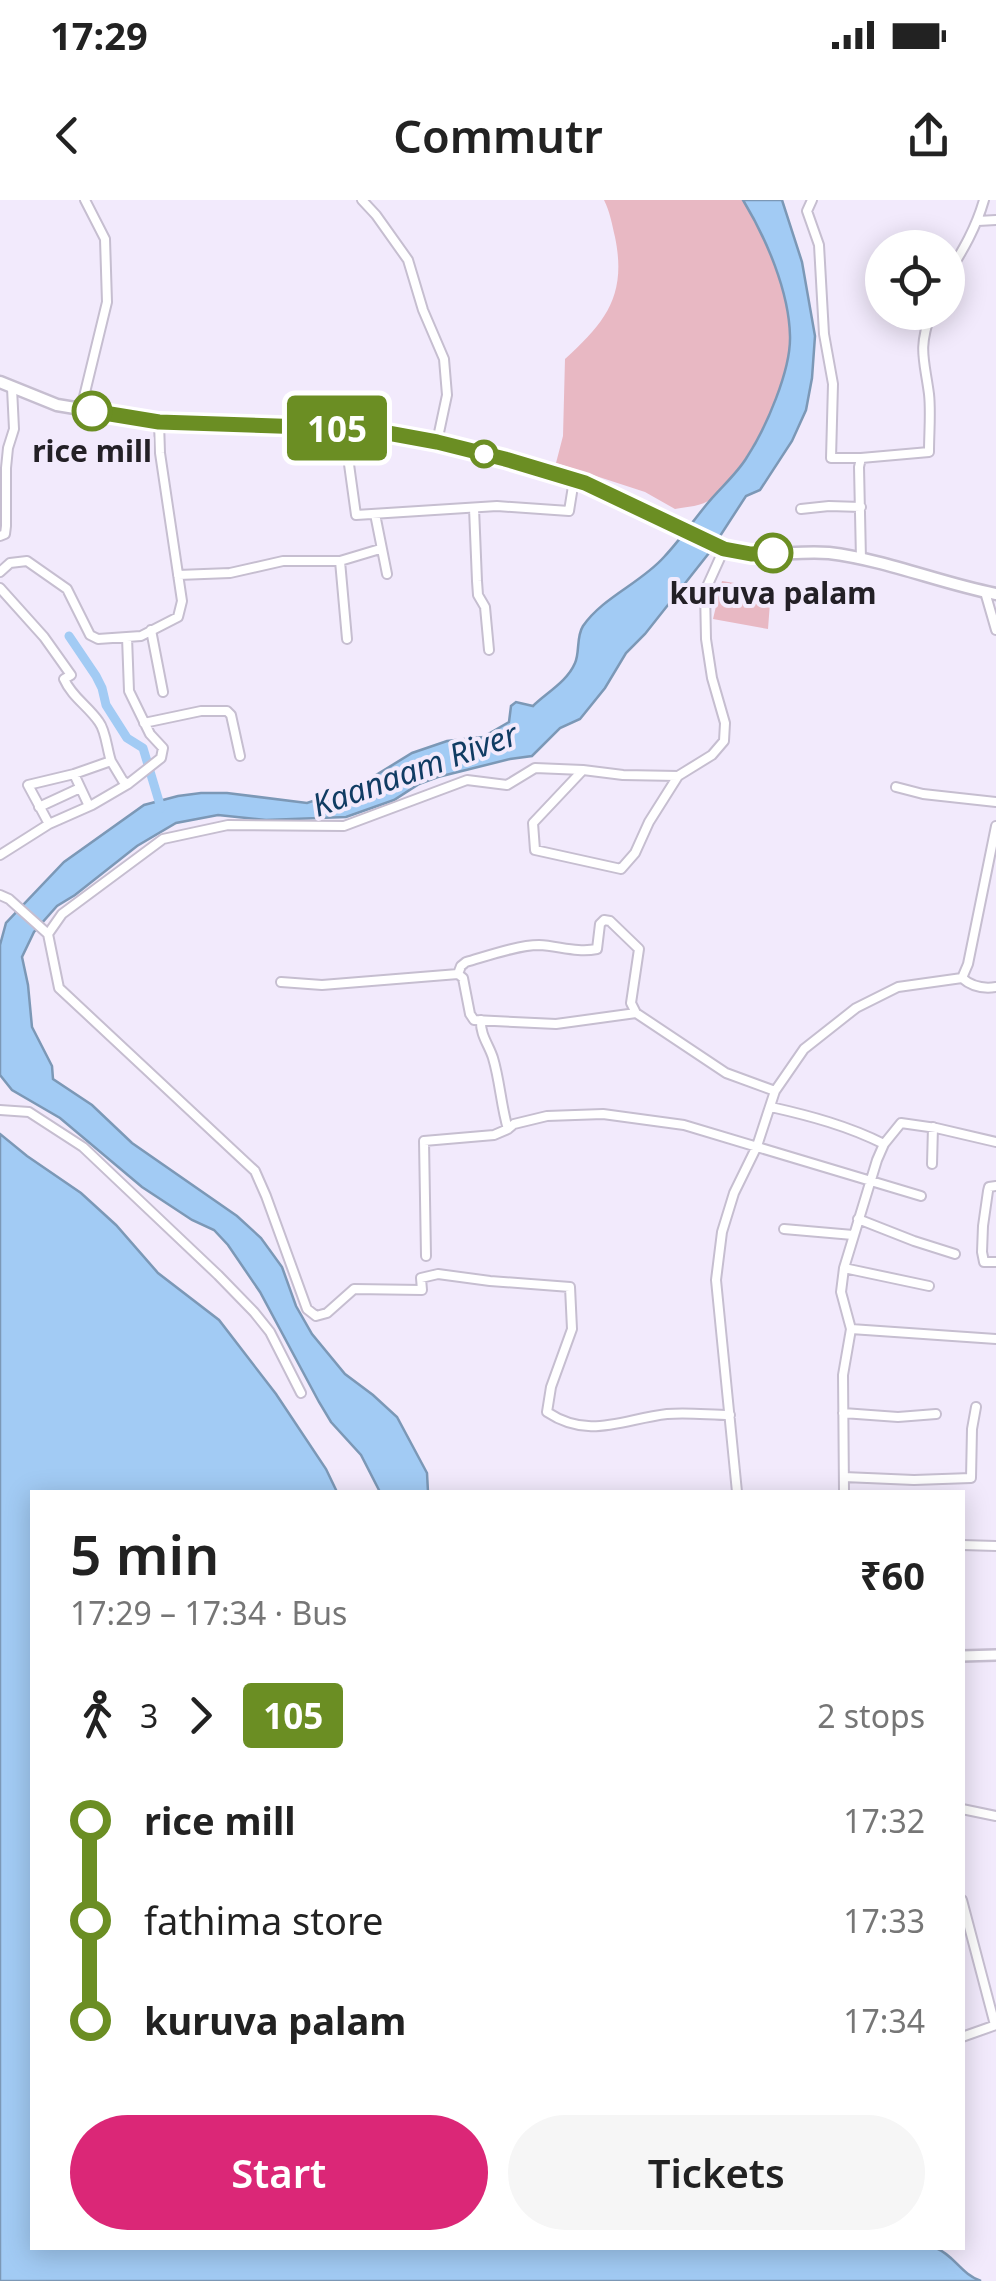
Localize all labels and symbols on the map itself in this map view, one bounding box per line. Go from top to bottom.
marker: rice mill [73,392,111,430]
line badge: 105 [280,396,394,460]
place label: rice mill [32,430,152,471]
unlabelled marker [471,441,497,467]
marker: kuruva palam [754,534,792,572]
place label: kuruva palam [670,572,877,613]
water label: Kaanaam River [306,711,524,826]

